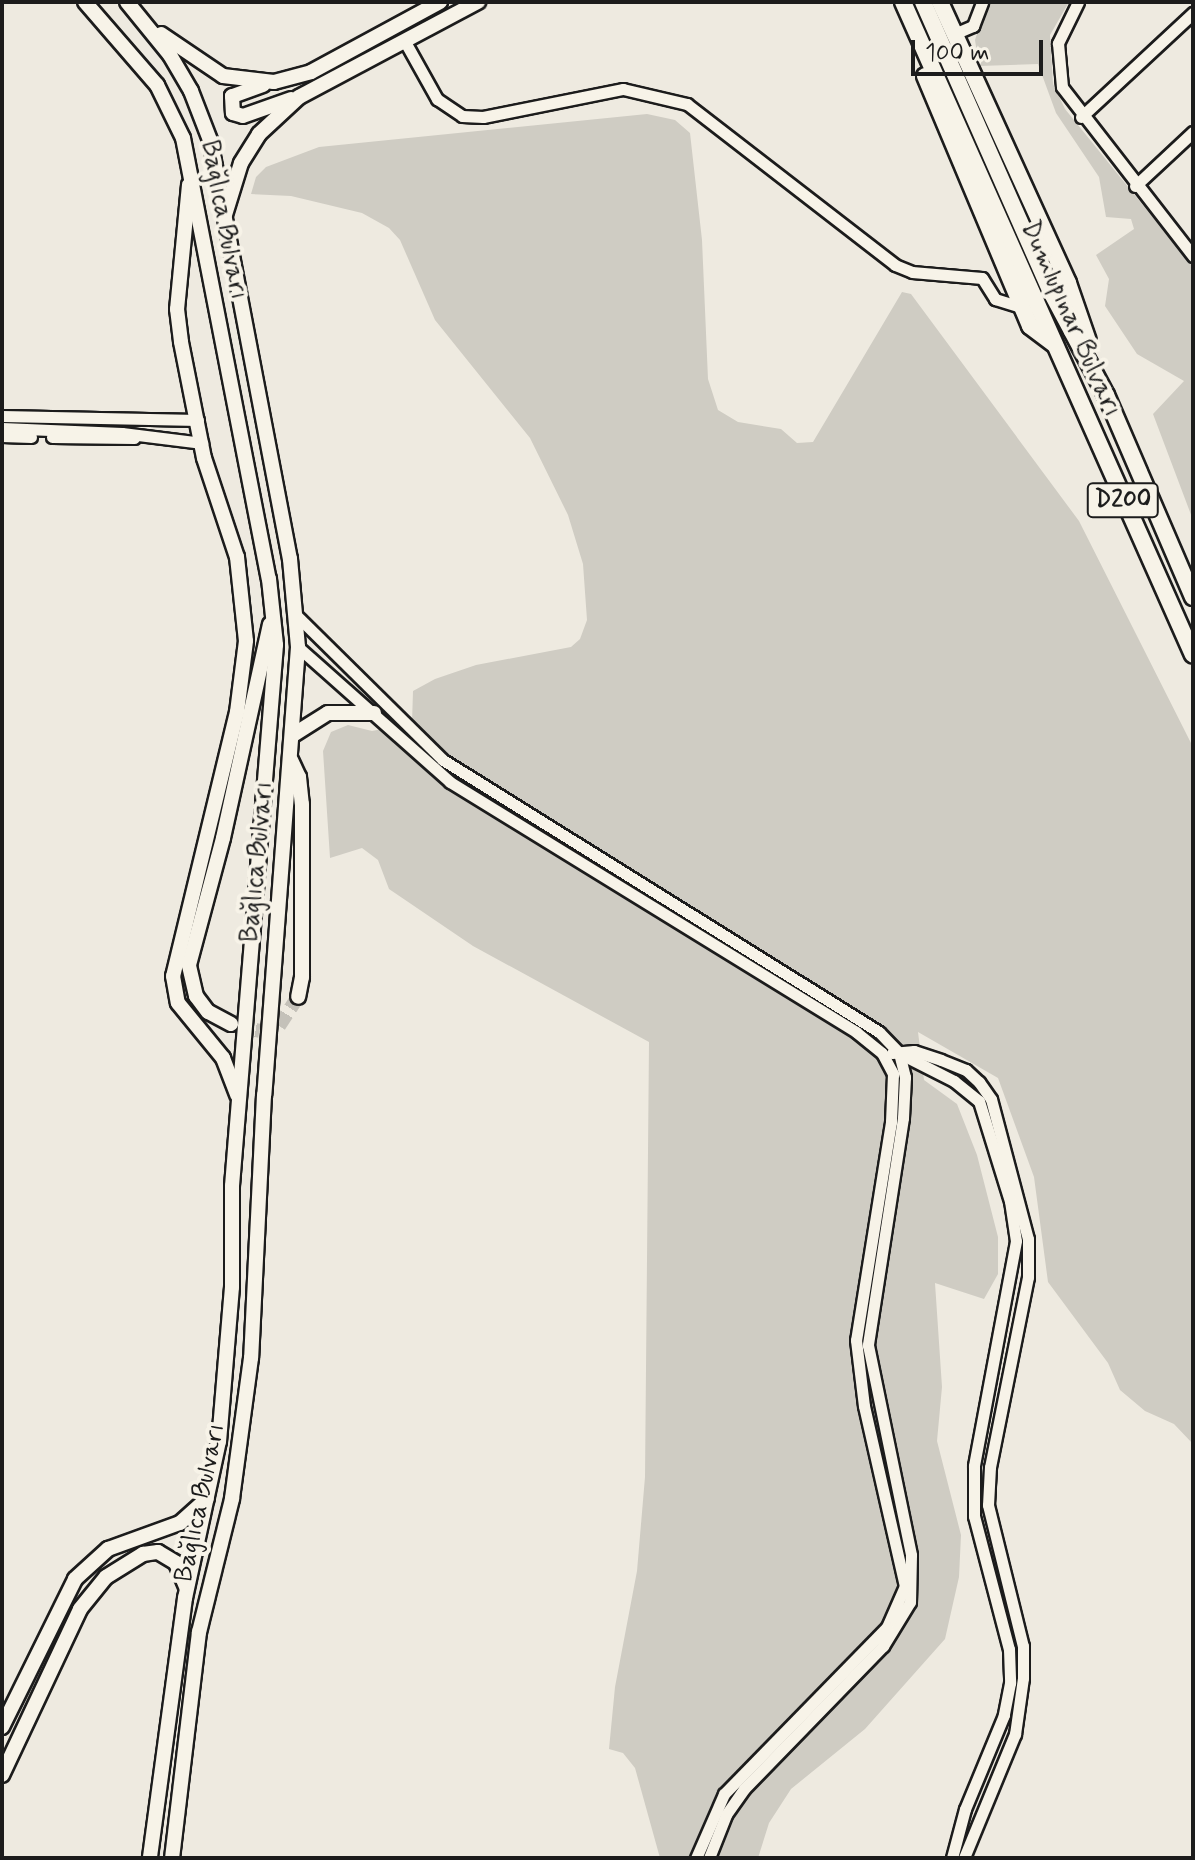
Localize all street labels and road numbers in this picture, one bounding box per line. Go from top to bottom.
street label: Bağlıca Bulvarı [192,138,254,302]
street label: Dumlupınar Bulvarı [1014,218,1126,420]
road number: D200 [1085,480,1161,520]
street label: Bağlıca Bulvarı [235,780,281,944]
street label: Bağlıca Bulvarı [169,1421,233,1585]

